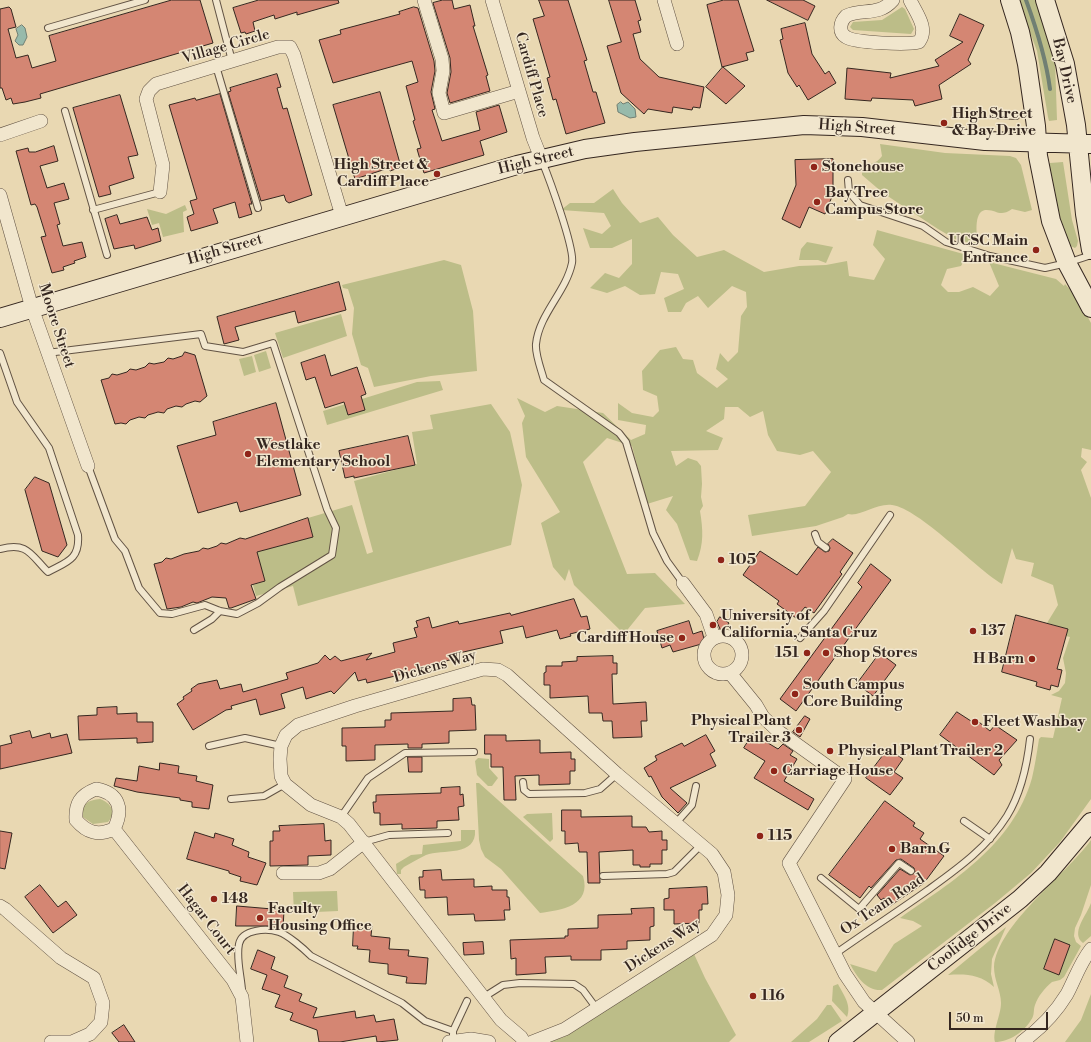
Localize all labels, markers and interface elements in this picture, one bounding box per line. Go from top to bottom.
street label: Village Circle [180,26,272,68]
street label: Cardiff Place [510,30,552,120]
street label: Bay Drive [1048,37,1080,105]
place label: High Street & Bay Drive [952,105,1036,140]
street label: High Street [818,116,896,140]
marker: High Street & Bay Drive [939,118,949,128]
street label: High Street [496,143,576,179]
place label: High Street & Cardiff Place [334,156,429,191]
place label: Stonehouse [822,158,904,176]
marker: Stonehouse [809,162,819,172]
marker: High Street & Cardiff Place [432,169,442,179]
place label: Bay Tree Campus Store [825,184,923,219]
marker: Bay Tree Campus Store [812,197,822,207]
street label: High Street [185,231,265,269]
place label: UCSC Main Entrance [948,232,1028,267]
marker: UCSC Main Entrance [1031,245,1041,255]
street label: Moore Street [34,281,78,371]
place label: Westlake Elementary School [256,436,390,471]
marker: Westlake Elementary School [243,449,253,459]
place label: 105 [729,551,756,569]
marker: 105 [716,555,726,565]
place label: University of California, Santa Cruz [721,607,877,642]
marker: University of California, Santa Cruz [708,620,718,630]
place label: 137 [981,622,1006,640]
marker: 137 [968,626,978,636]
place label: Cardiff House [576,629,674,647]
marker: Cardiff House [677,633,687,643]
place label: 151 [775,644,799,662]
place label: Shop Stores [834,644,918,662]
street label: Dickens Way [391,647,479,687]
marker: 151 [802,648,812,658]
marker: Shop Stores [821,648,831,658]
place label: H Barn [973,650,1024,668]
marker: H Barn [1027,654,1037,664]
place label: South Campus Core Building [803,676,904,711]
marker: South Campus Core Building [790,689,800,699]
place label: Physical Plant Trailer 3 [691,712,791,747]
place label: Fleet Washbay [983,713,1085,731]
marker: Fleet Washbay [970,717,980,727]
marker: Physical Plant Trailer 3 [794,725,804,735]
place label: Physical Plant Trailer 2 [838,742,1003,760]
marker: Physical Plant Trailer 2 [825,746,835,756]
place label: Carriage House [782,762,893,780]
marker: Carriage House [769,766,779,776]
place label: 115 [768,827,792,845]
marker: 115 [755,831,765,841]
place label: Barn G [900,840,950,858]
marker: Barn G [887,844,897,854]
street label: Ox Team Road [837,870,929,940]
street label: Hagar Court [173,881,239,959]
place label: 148 [222,890,248,908]
marker: 148 [209,894,219,904]
place label: Faculty Housing Office [268,900,372,935]
street label: Coolidge Drive [924,900,1016,976]
marker: Faculty Housing Office [255,913,265,923]
street label: Dickens Way [622,915,704,977]
place label: 116 [761,987,785,1005]
marker: 116 [748,991,758,1001]
scale bar [951,1004,1050,1030]
text: 50 m [956,1011,984,1026]

